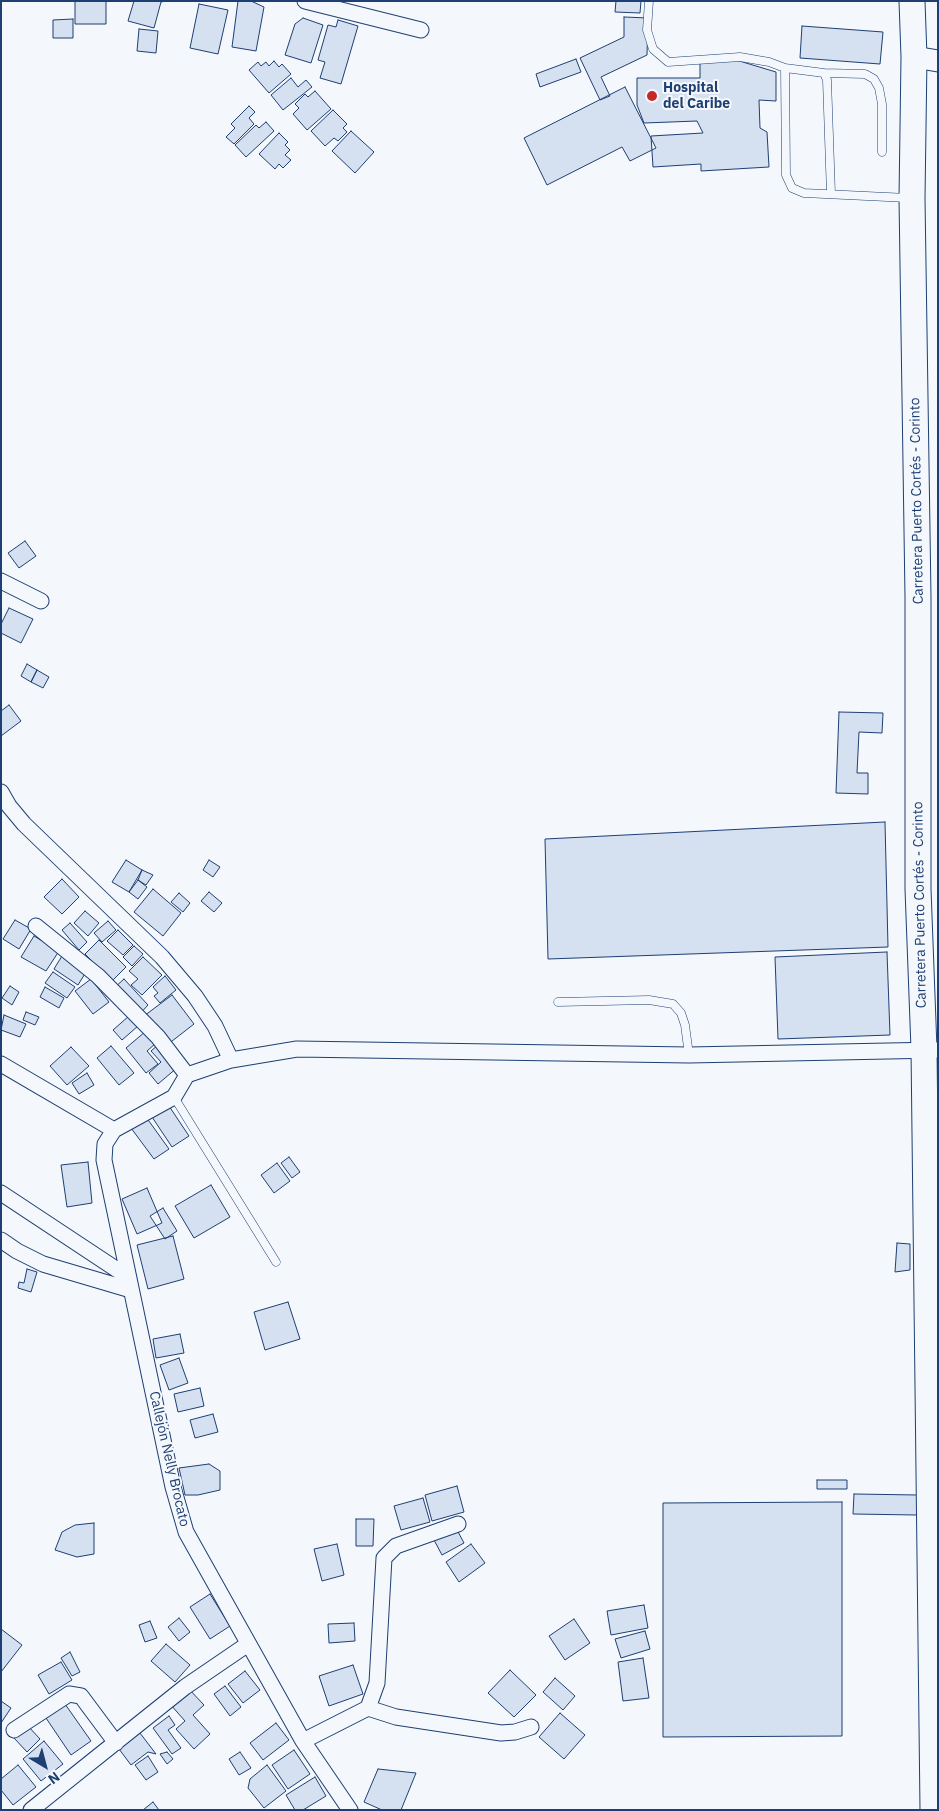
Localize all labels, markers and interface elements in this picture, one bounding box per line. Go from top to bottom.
place label: Hospital del Caribe [663,80,730,112]
marker: Hospital del Caribe [645,89,659,103]
street label: Carretera Puerto Cortés - Corinto [907,397,927,605]
street label: Carretera Puerto Cortés - Corinto [910,801,930,1009]
street label: Callejón Nelly Brocato [145,1390,193,1528]
north arrow [20,1741,70,1791]
text: N [45,1768,63,1788]

